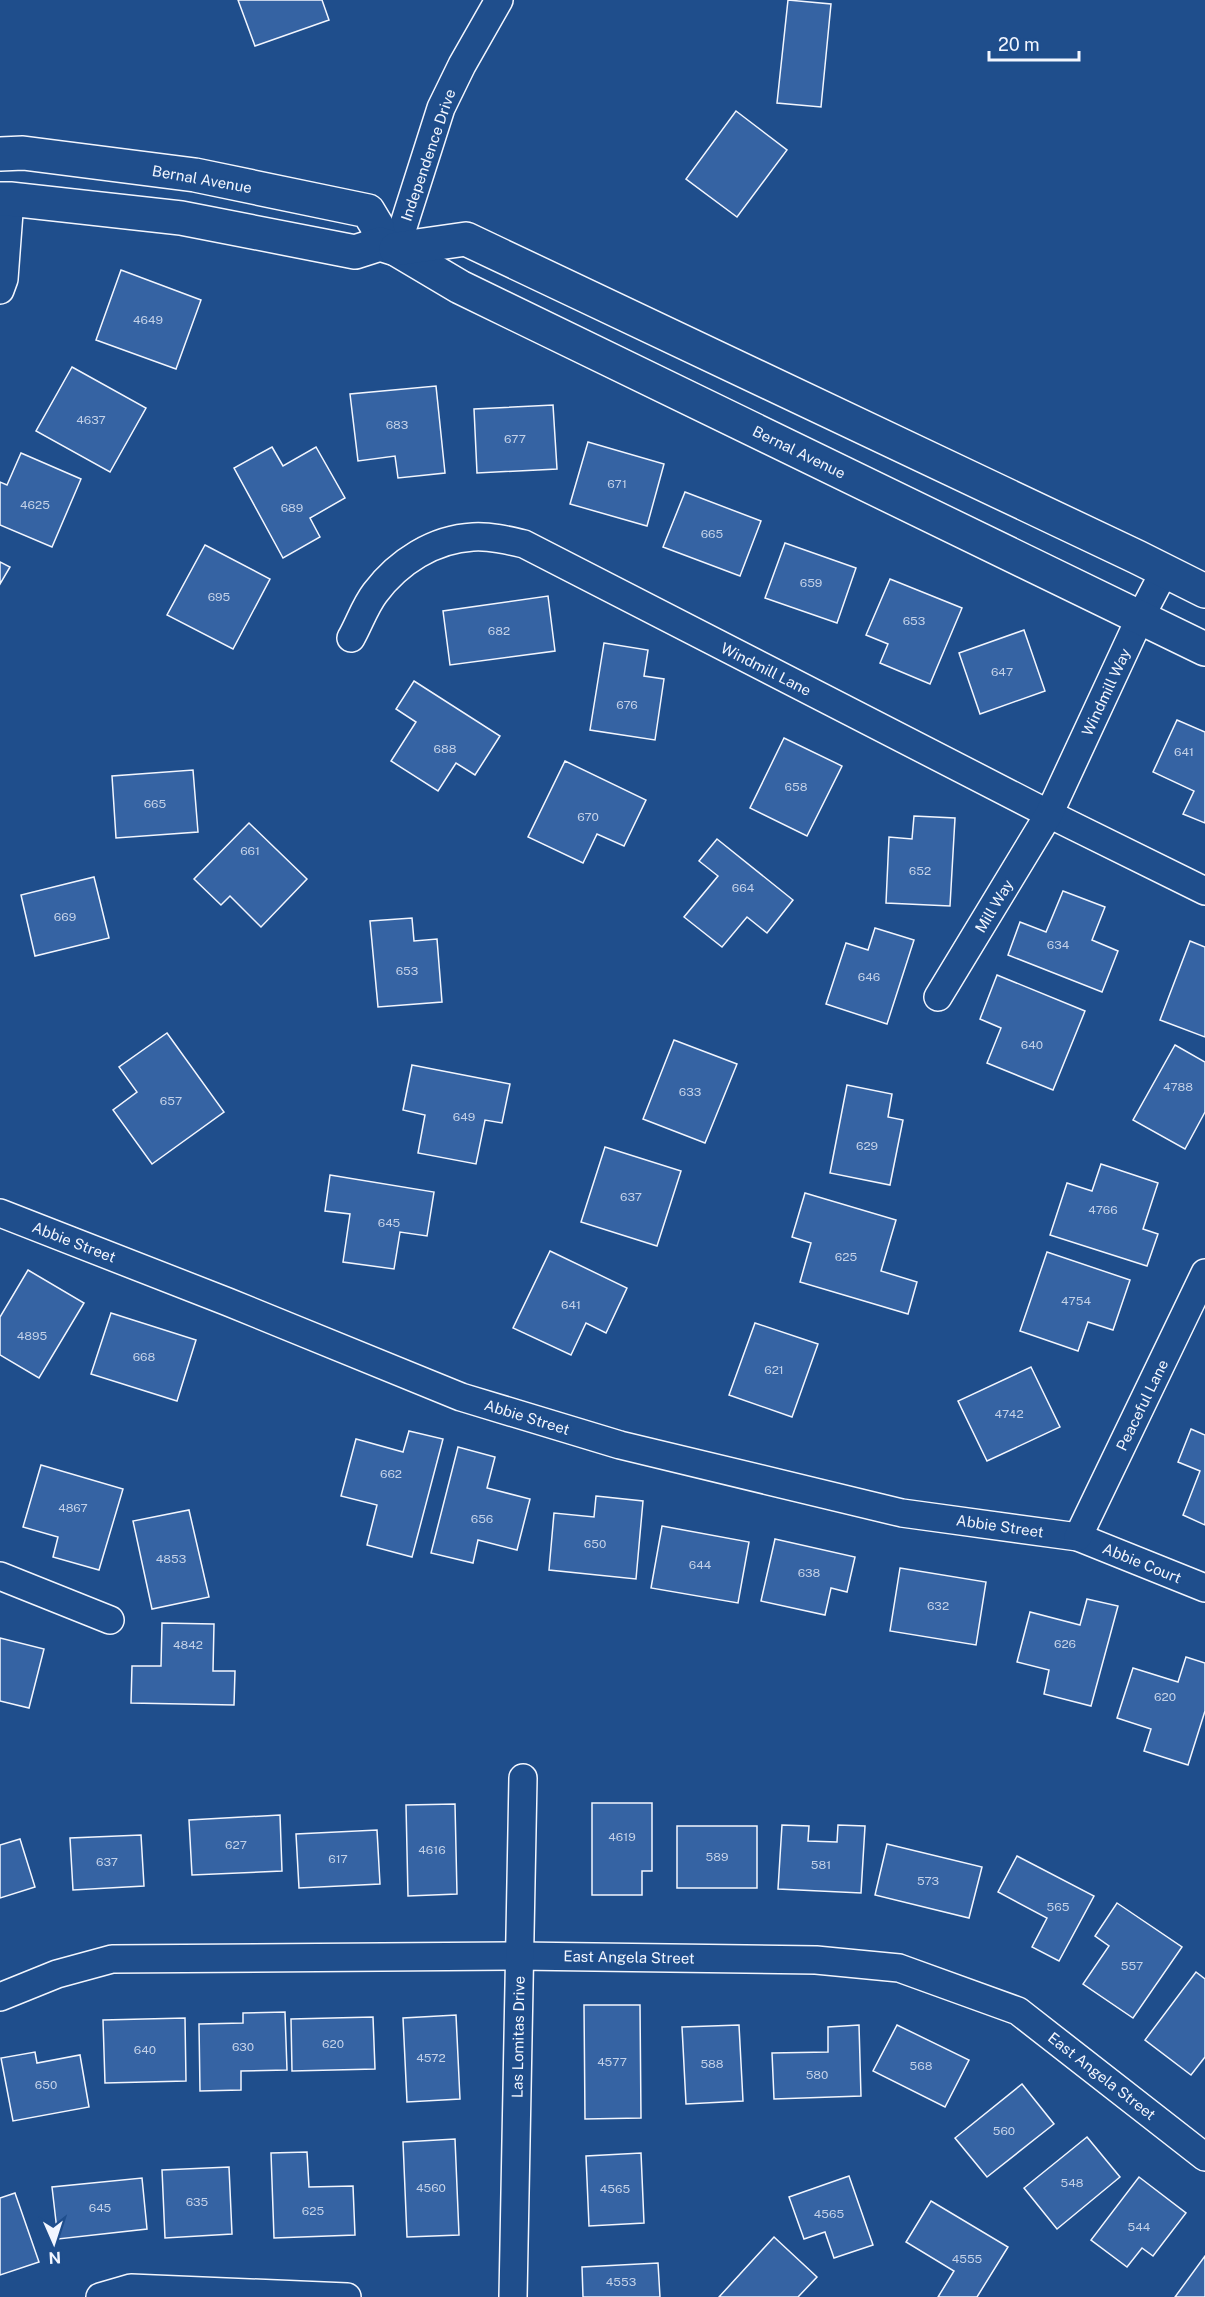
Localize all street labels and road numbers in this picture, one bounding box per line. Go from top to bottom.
street label: Independence Drive [397,87,459,223]
street label: Bernal Avenue [151,162,253,196]
street label: Bernal Avenue [750,422,848,482]
street label: Windmill Lane [718,639,814,699]
street label: Windmill Way [1078,646,1134,738]
street label: Mill Way [972,876,1016,936]
street label: Abbie Street [30,1218,118,1266]
street label: Peaceful Lane [1113,1357,1171,1453]
street label: Abbie Street [482,1396,572,1438]
street label: Abbie Street [955,1511,1045,1541]
street label: Abbie Court [1100,1540,1184,1587]
street label: East Angela Street [563,1947,695,1967]
street label: Las Lomitas Drive [508,1976,528,2098]
street label: East Angela Street [1045,2029,1159,2123]

